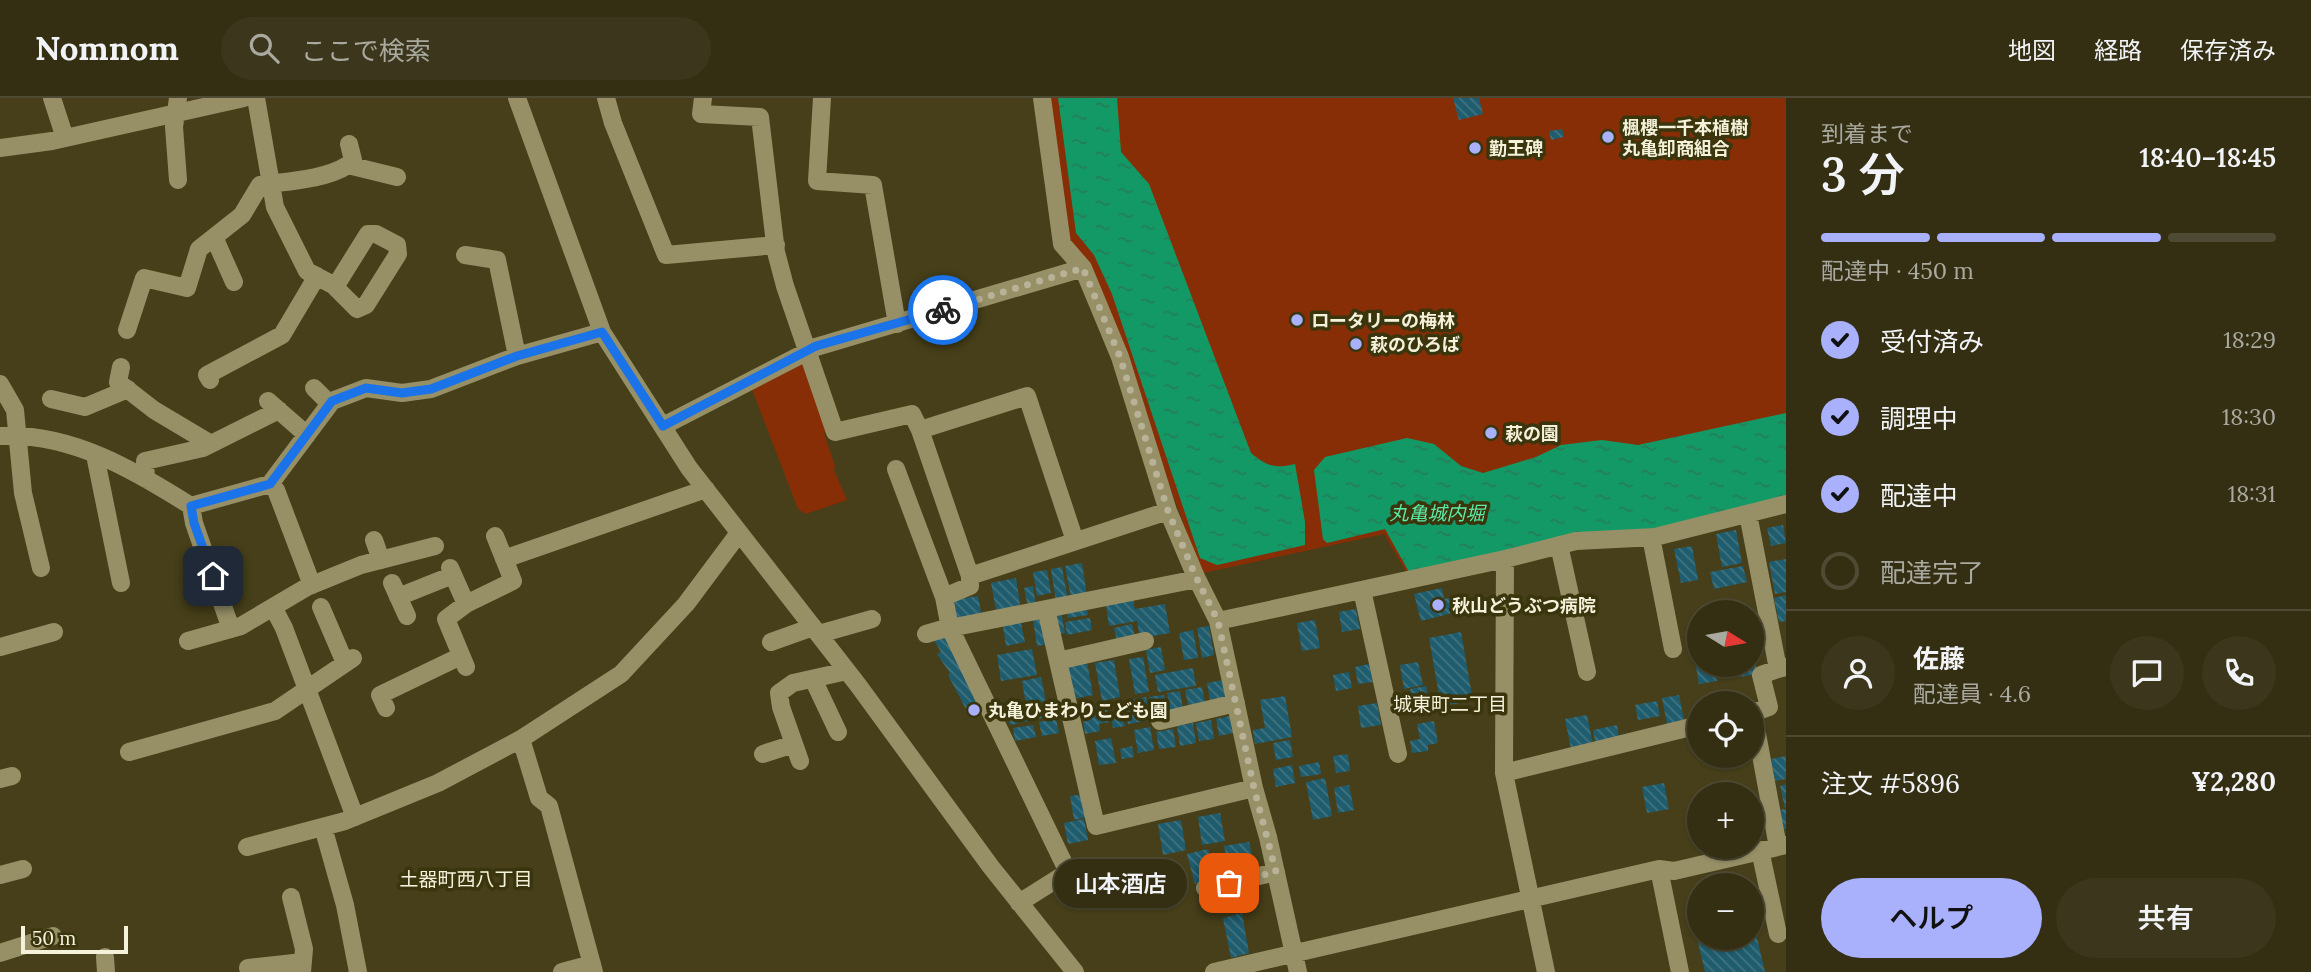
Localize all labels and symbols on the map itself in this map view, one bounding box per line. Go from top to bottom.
place label: 楓櫻一千本植樹 丸亀卸商組合 [1622,116,1748,160]
marker: 楓櫻一千本植樹 丸亀卸商組合 [1600,129,1616,145]
place label: 勤王碑 [1489,137,1543,160]
marker: 勤王碑 [1467,140,1483,156]
courier [908,275,978,345]
place label: ロータリーの梅林 [1311,309,1455,332]
marker: ロータリーの梅林 [1289,312,1305,328]
place label: 萩のひろば [1370,333,1460,356]
marker: 萩のひろば [1348,336,1364,352]
place label: 萩の園 [1505,422,1559,445]
marker: 萩の園 [1483,425,1499,441]
water label: 丸亀城内堀 [1389,501,1487,525]
pin [183,546,243,606]
place label: 秋山どうぶつ病院 [1452,594,1596,617]
marker: 秋山どうぶつ病院 [1430,597,1446,613]
north arrow [1687,600,1764,677]
district label: 城東町二丁目 [1393,692,1507,716]
place label: 丸亀ひまわりこども園 [988,699,1168,722]
marker: 丸亀ひまわりこども園 [966,702,982,718]
pin [1199,853,1259,913]
callout: 山本酒店 [1054,858,1187,908]
district label: 土器町西八丁目 [399,867,533,891]
scale bar [21,923,128,955]

